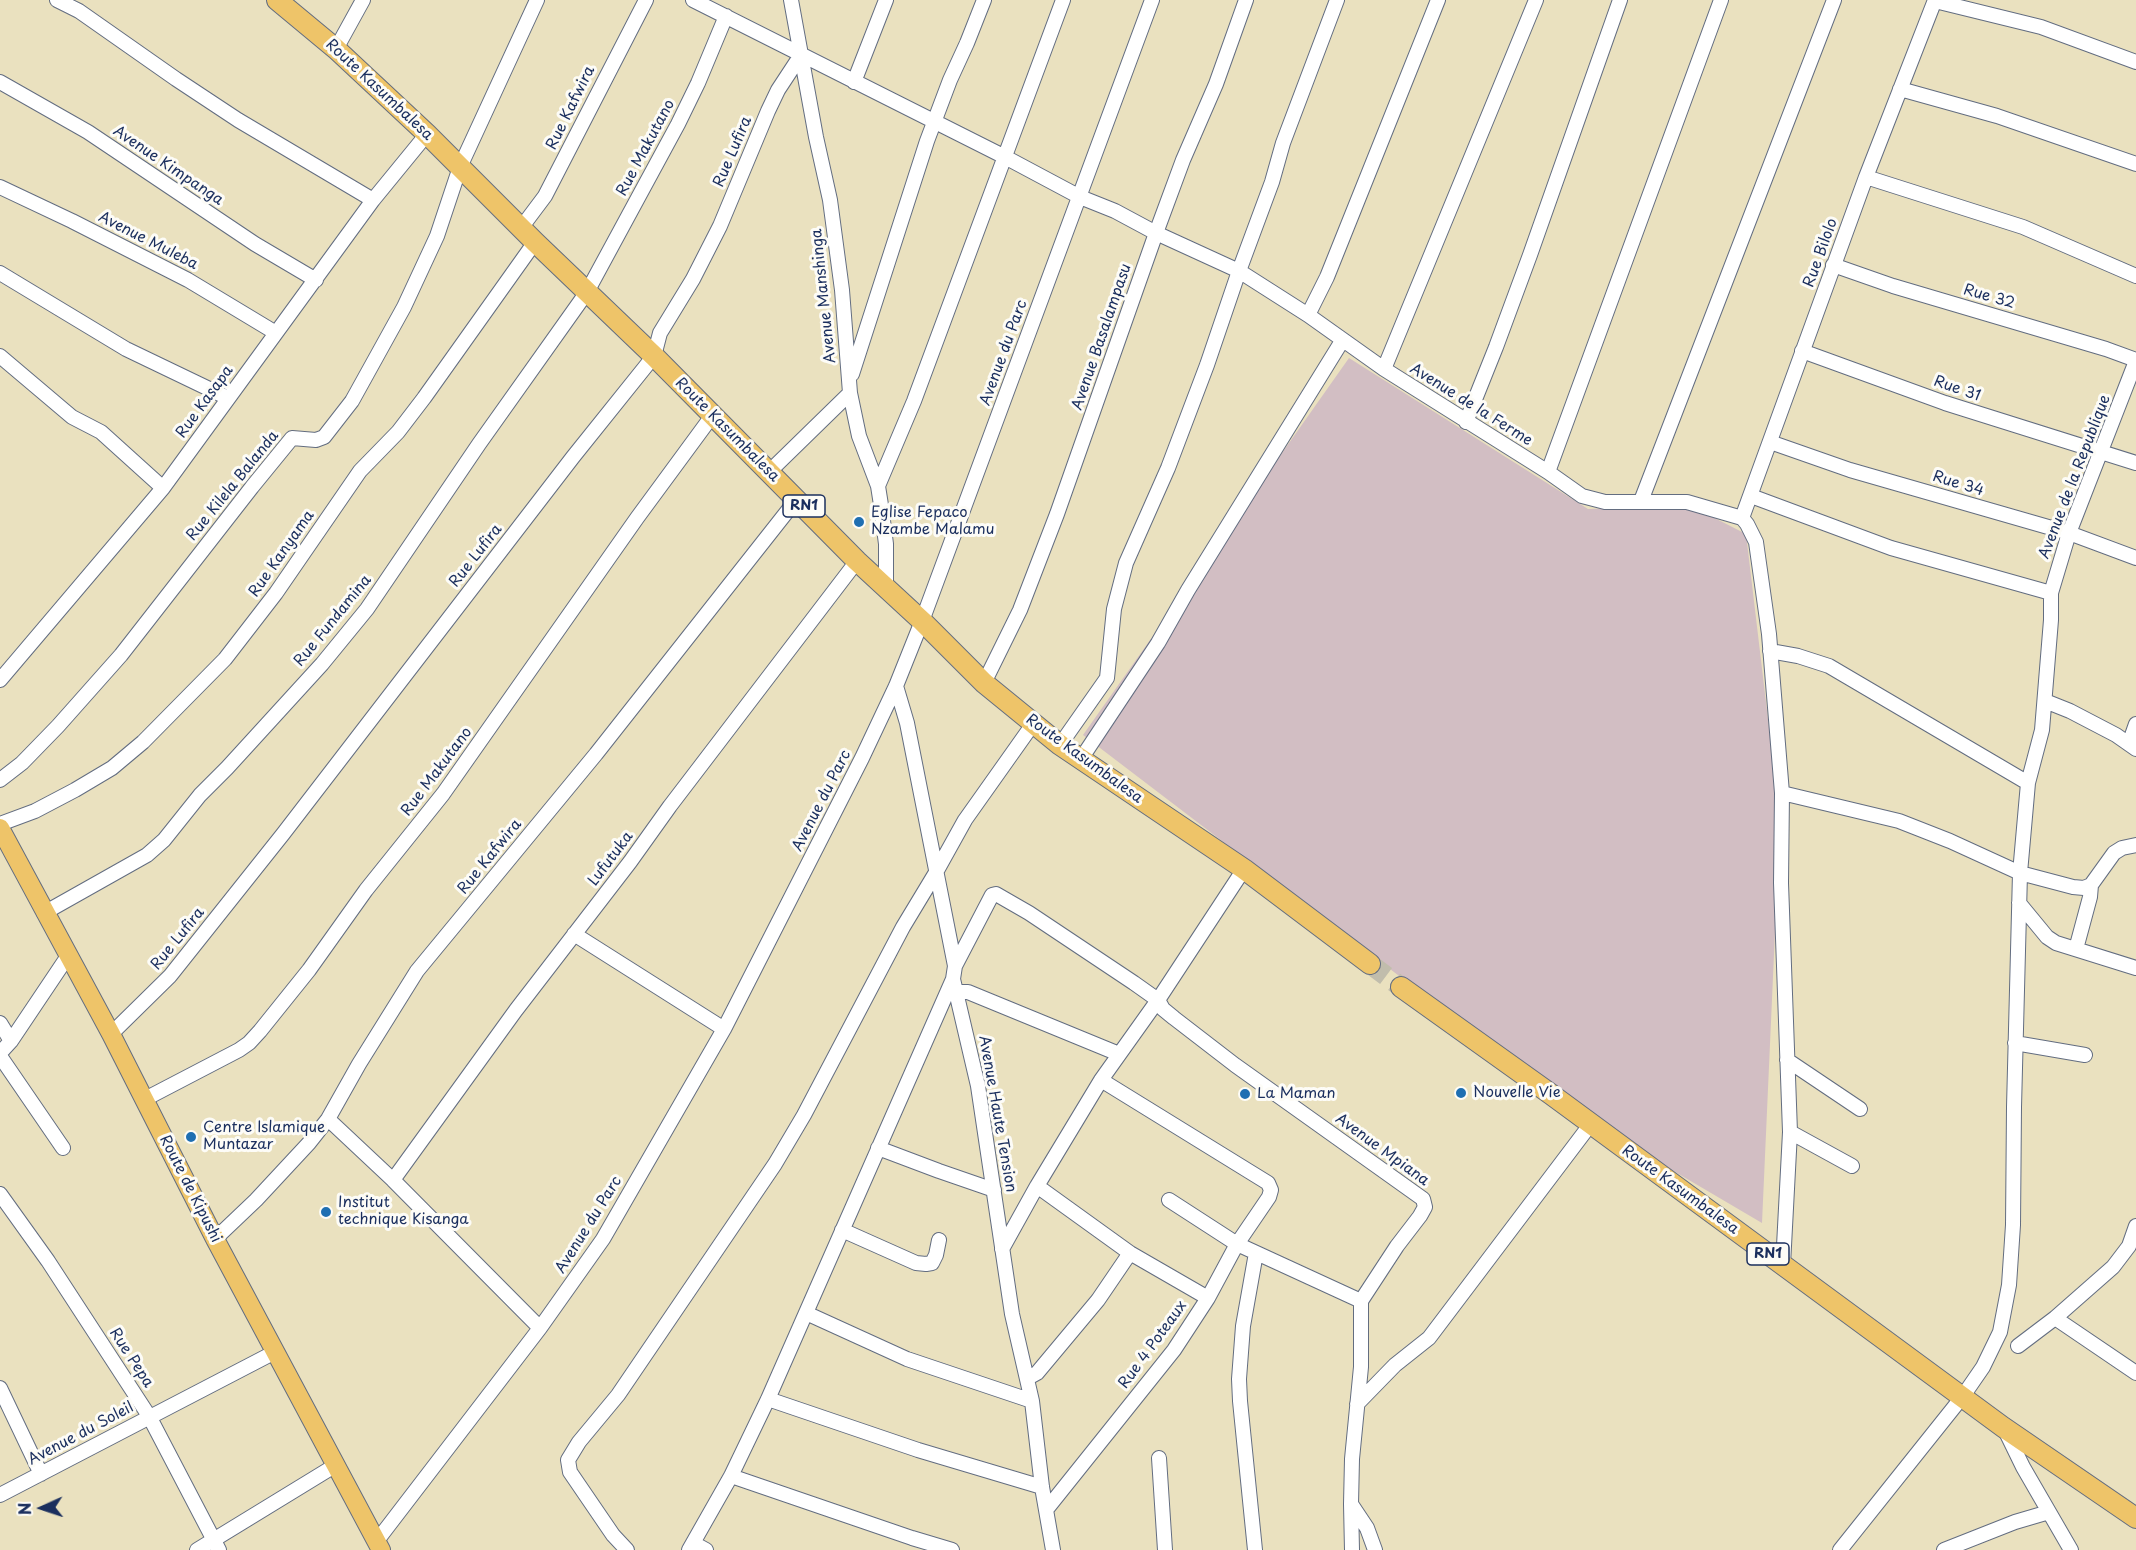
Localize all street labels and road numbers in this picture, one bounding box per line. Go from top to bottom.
street label: Route Kasumbalesa [322,36,436,144]
street label: Rue Kafwira [543,63,599,153]
street label: Rue Makutano [613,97,679,199]
street label: Rue Lufira [710,114,756,190]
street label: Avenue Kimpanga [109,122,227,210]
street label: Avenue Muleba [95,208,201,274]
street label: Rue Bilolo [1800,216,1842,290]
street label: Avenue Manshinga [808,228,840,364]
street label: Avenue Basalampasu [1068,261,1136,413]
street label: Rue 32 [1961,281,2017,313]
street label: Avenue du Parc [977,298,1031,408]
street label: Avenue de la Ferme [1406,360,1536,450]
street label: Rue Kasapa [173,362,237,442]
street label: Rue 31 [1931,373,1983,405]
street label: Route Kasumbalesa [671,374,783,486]
street label: Avenue de la Republique [2035,393,2115,561]
street label: Rue Kilela Balanda [183,427,283,545]
street label: Rue 34 [1930,468,1986,500]
road number: RN1 [783,495,825,517]
street label: Rue Kanyama [245,507,319,601]
street label: Rue Lufira [446,521,506,591]
street label: Rue Fundamina [291,572,375,670]
street label: Route Kasumbalesa [1022,711,1146,807]
street label: Rue Makutano [398,724,476,820]
street label: Avenue du Parc [789,747,855,855]
street label: Rue Kafwira [454,816,526,898]
street label: Lufutuka [585,828,637,890]
street label: Rue Lufira [147,904,209,974]
street label: Avenue Haute Tension [974,1034,1020,1194]
street label: Avenue Mpiana [1332,1110,1432,1190]
street label: Route de Kipushi [155,1132,225,1246]
street label: Route Kasumbalesa [1618,1142,1742,1238]
street label: Avenue du Parc [552,1173,626,1277]
road number: RN1 [1747,1243,1789,1265]
street label: Rue 4 Poteaux [1115,1298,1191,1392]
street label: Rue Pepa [105,1325,157,1391]
street label: Avenue du Soleil [25,1399,137,1469]

